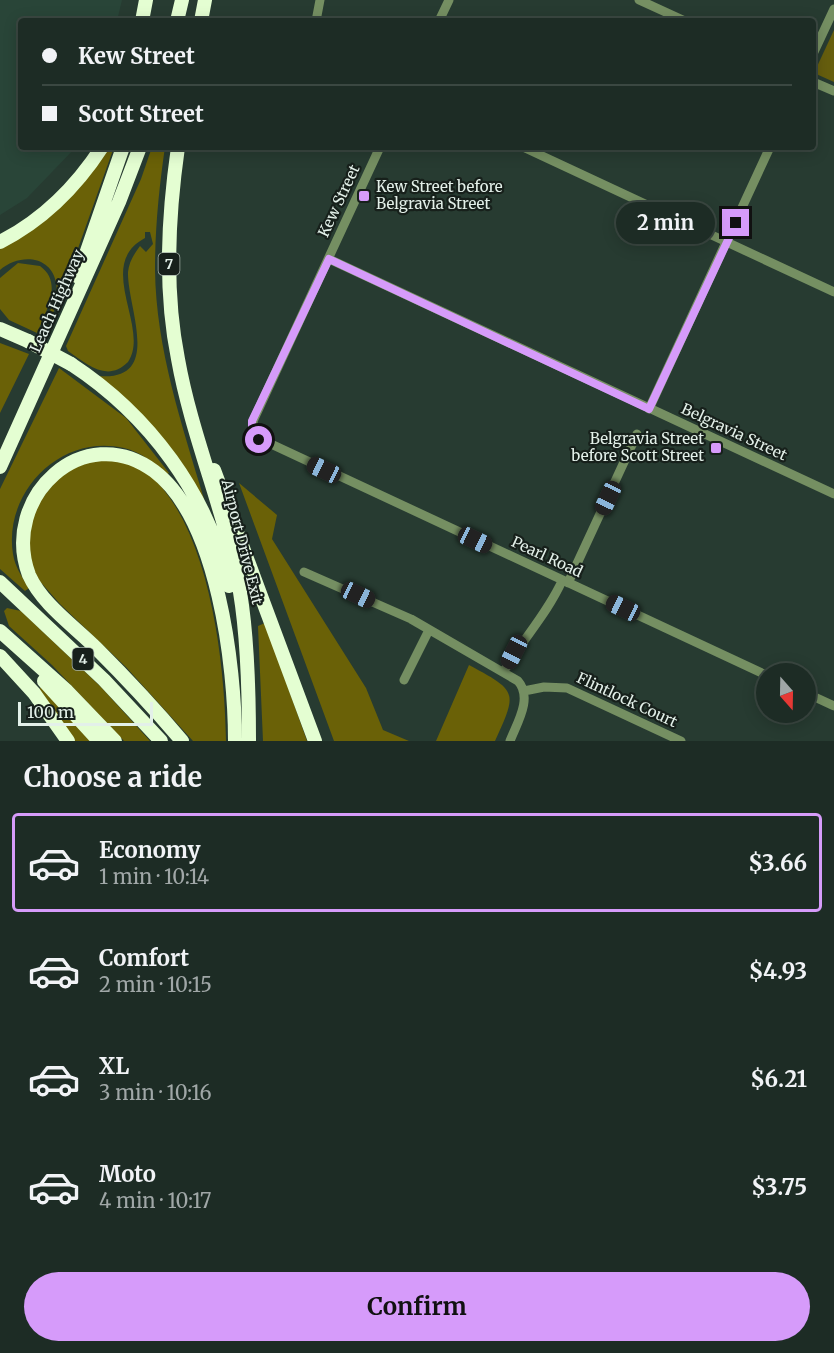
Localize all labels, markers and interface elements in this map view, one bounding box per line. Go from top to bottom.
text: Kew Street [78,42,195,70]
text: Scott Street [78,100,204,128]
street label: Kew Street [314,161,364,240]
place label: Kew Street before Belgravia Street [376,177,503,213]
marker: Kew Street before Belgravia Street [357,189,371,203]
callout: 2 min [616,202,715,244]
route end [722,209,749,236]
text: 2 min [637,210,694,235]
street label: Leach Highway [25,246,88,355]
road number: 7 [158,253,180,275]
street label: Belgravia Street [678,399,790,464]
route start [245,426,272,453]
place label: Belgravia Street before Scott Street [570,429,704,465]
marker: Belgravia Street before Scott Street [709,441,723,455]
car [304,454,344,486]
street label: Airport Drive Exit [217,476,267,607]
car [592,478,624,518]
car [455,524,495,556]
street label: Pearl Road [509,532,586,581]
car [338,579,378,611]
car [603,592,643,624]
car [498,632,530,672]
road number: 4 [72,648,94,670]
north arrow [756,663,816,723]
map controls [756,663,816,723]
street label: Flintlock Court [574,668,681,731]
scale bar [18,699,153,726]
text: 100 m [27,702,74,722]
text: Choose a ride [24,760,202,794]
icon: car [27,836,81,890]
text: Economy [99,836,200,864]
text: $3.66 [748,849,807,877]
text: 1 min · 10:14 [99,864,209,889]
icon: car [27,944,81,998]
text: Comfort [99,944,189,972]
text: $4.93 [749,957,807,985]
text: 2 min · 10:15 [99,972,212,997]
icon: car [27,1052,81,1106]
text: XL [99,1052,129,1080]
text: $6.21 [750,1065,807,1093]
text: 3 min · 10:16 [99,1080,212,1105]
icon: car [27,1160,81,1214]
text: Moto [99,1160,156,1188]
text: $3.75 [751,1173,807,1201]
text: 4 min · 10:17 [99,1188,211,1213]
button: Confirm [24,1272,810,1341]

